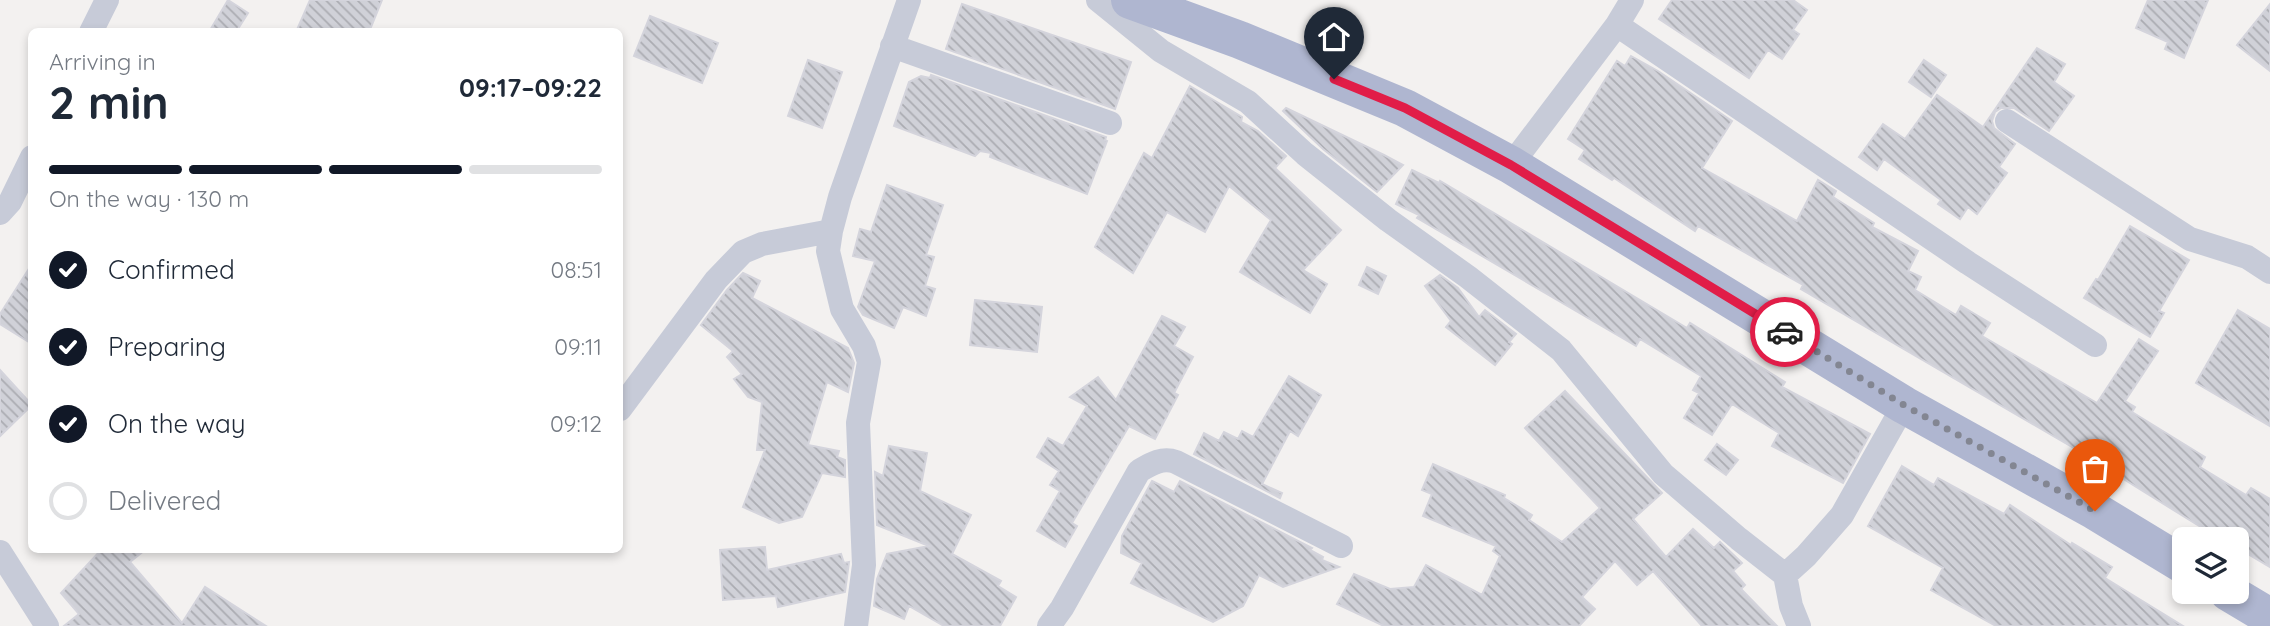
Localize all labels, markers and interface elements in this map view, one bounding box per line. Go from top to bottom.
pin [1304,7,1364,79]
icon: home [1315,18,1353,56]
text: Arriving in [49,47,156,76]
text: 09:17–09:22 [459,71,602,104]
text: 2 min [49,73,169,131]
text: On the way · 130 m [49,184,249,213]
icon: check [49,251,87,289]
text: Confirmed [108,253,235,286]
text: 08:51 [551,255,602,284]
courier [1750,297,1820,367]
icon: car [1766,313,1804,351]
icon: check [49,328,87,366]
text: Preparing [108,330,226,363]
text: 09:11 [554,332,602,361]
icon: check [49,405,87,443]
text: On the way [108,407,246,440]
text: 09:12 [550,409,602,438]
pin [2065,439,2125,511]
icon: bag [2076,450,2114,488]
text: Delivered [108,484,221,517]
map controls [2172,527,2249,604]
button: layers [2172,527,2249,604]

